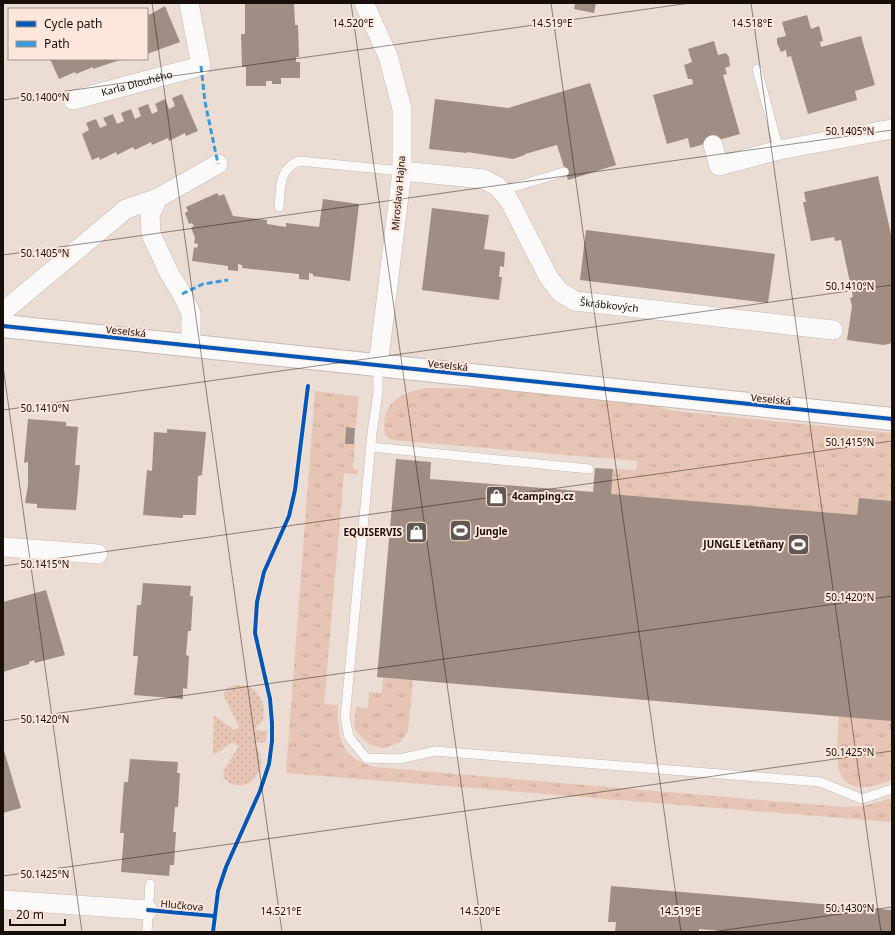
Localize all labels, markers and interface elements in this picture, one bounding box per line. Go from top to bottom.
legend [8,8,148,60]
text: Cycle path [44,15,102,32]
text: 14.520°E [332,16,374,30]
text: 14.519°E [531,16,573,30]
text: 14.518°E [731,16,773,30]
text: Path [44,35,70,52]
street label: Karla Dlouhého [100,67,174,99]
text: 50.1400°N [21,90,69,104]
text: 50.1405°N [826,124,874,138]
street label: Miroslava Hajna [388,155,408,231]
text: 50.1405°N [21,246,69,260]
text: 50.1410°N [826,279,874,293]
street label: Škrábkových [579,295,639,315]
street label: Veselská [105,322,147,340]
street label: Veselská [427,356,469,374]
street label: Veselská [750,390,792,408]
text: 50.1410°N [21,401,69,415]
text: 50.1415°N [826,435,874,449]
shop icon: 4camping.cz [484,483,510,509]
place label: 4camping.cz [512,489,574,503]
sports icon: Jungle [447,518,473,544]
shop icon: EQUISERVIS [404,519,430,545]
place label: Jungle [475,524,508,538]
place label: EQUISERVIS [343,525,402,539]
sports icon: JUNGLE Letňany [786,531,812,557]
place label: JUNGLE Letňany [702,537,784,551]
text: 50.1415°N [21,557,69,571]
text: 50.1420°N [826,590,874,604]
text: 50.1420°N [21,712,69,726]
text: 50.1425°N [826,745,874,759]
text: 50.1425°N [21,867,69,881]
street label: Hlučkova [160,896,204,914]
scale bar [10,901,65,927]
text: 50.1430°N [826,901,874,915]
text: 14.521°E [260,904,302,918]
text: 14.520°E [459,904,501,918]
text: 14.519°E [659,904,701,918]
text: 20 m [16,906,44,923]

